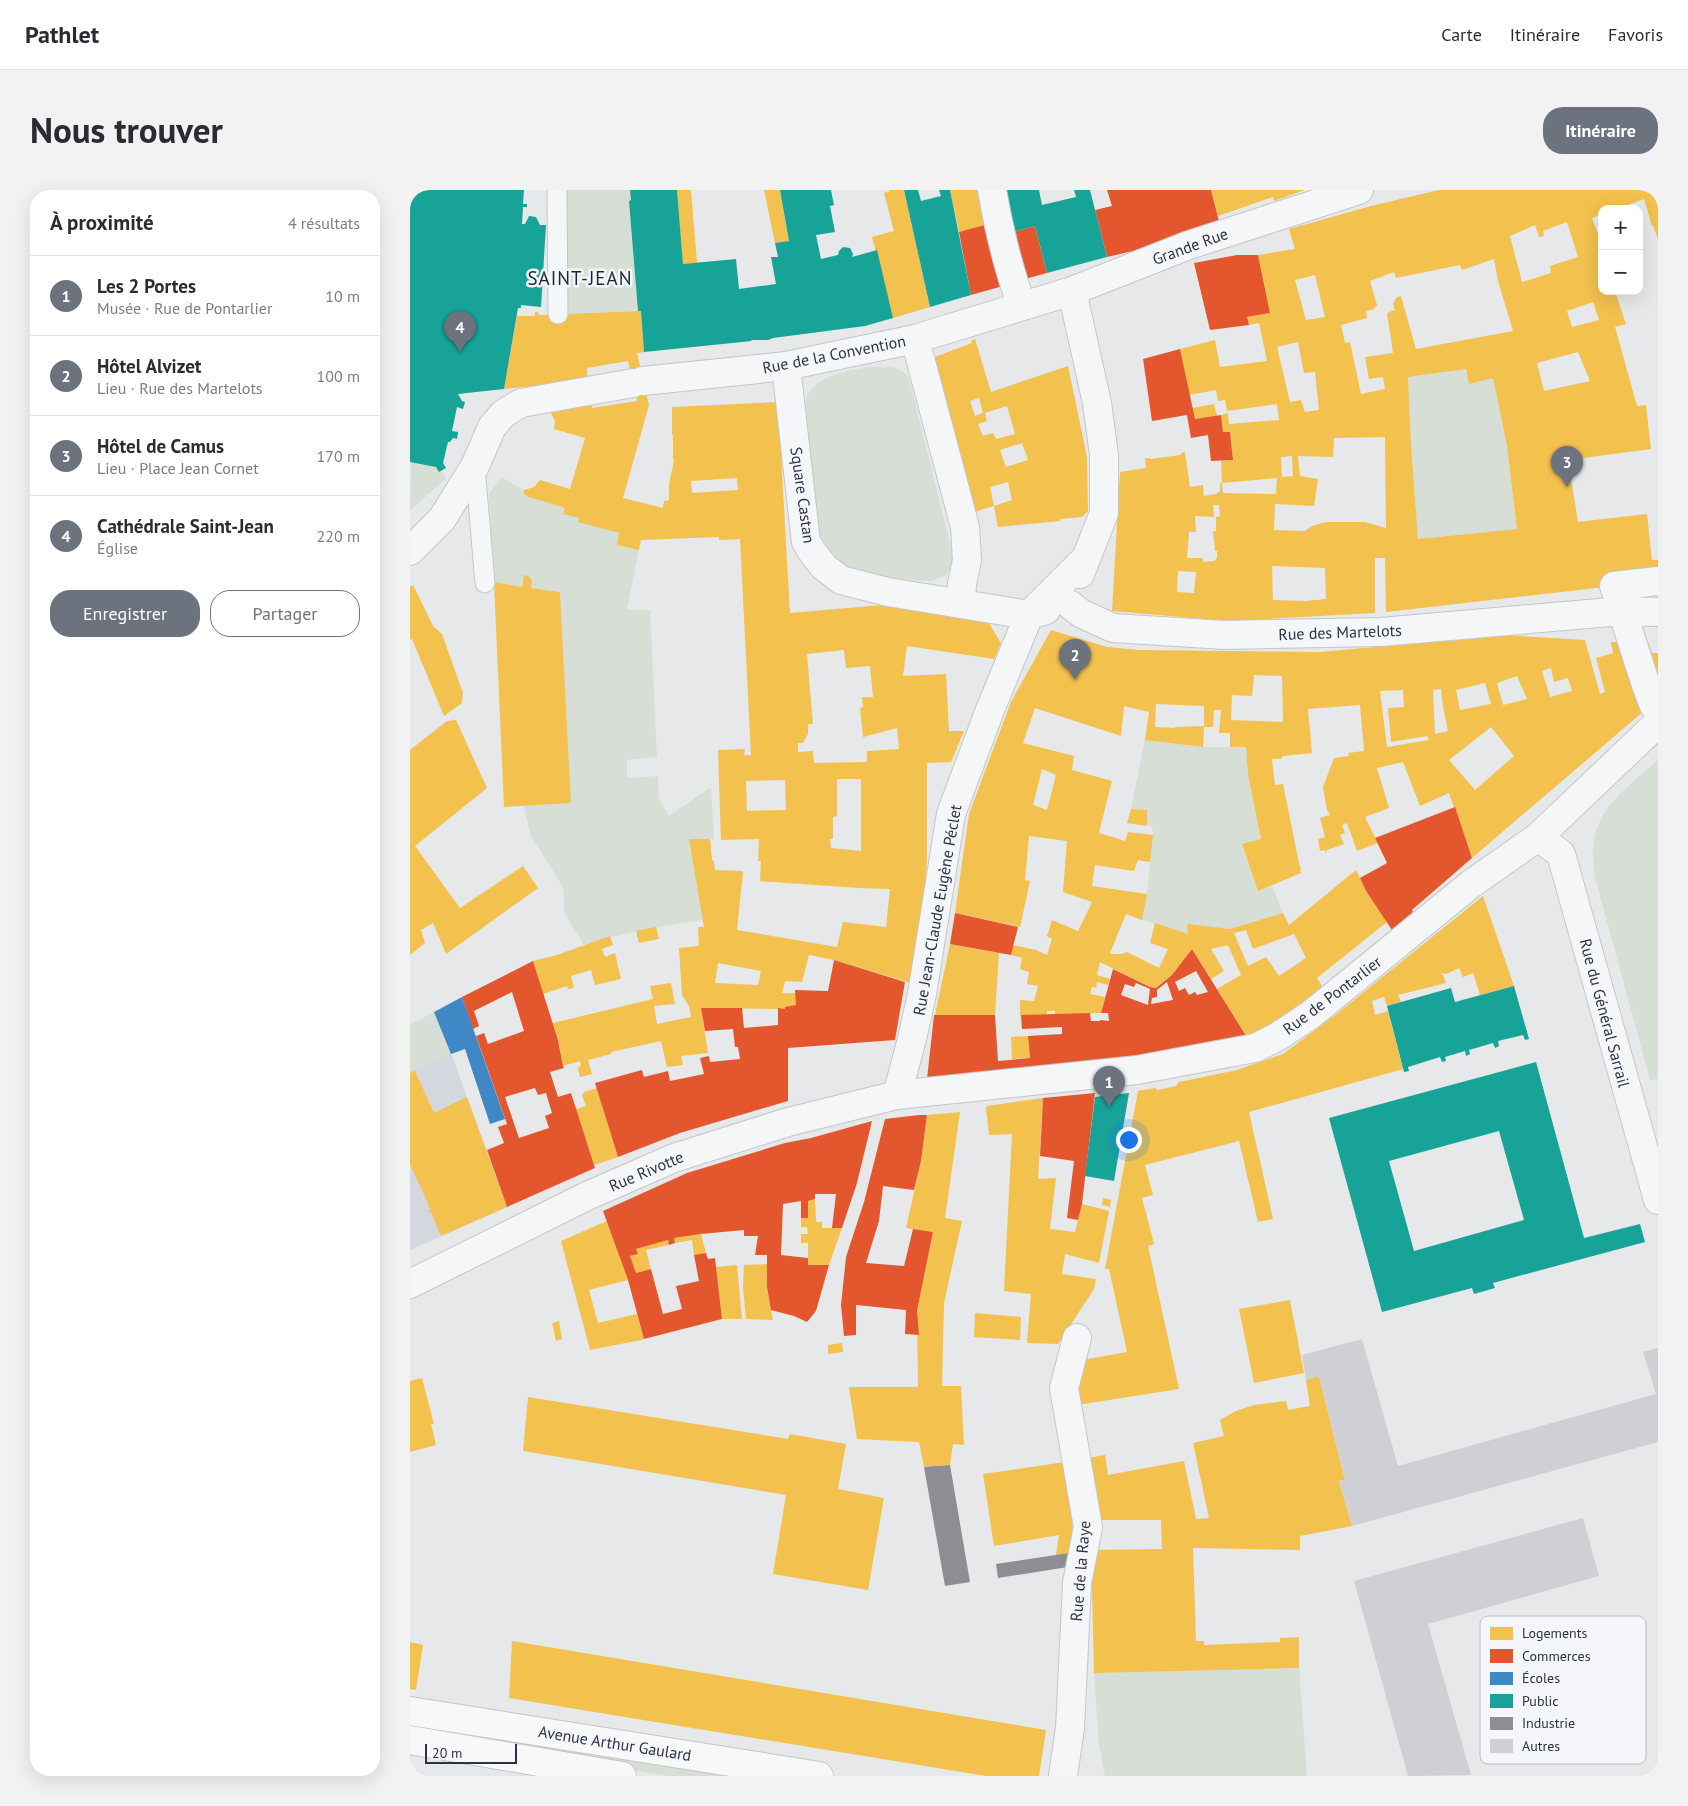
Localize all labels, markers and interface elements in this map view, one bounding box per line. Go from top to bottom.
text: Pathlet [25,19,99,50]
text: Carte [1441,23,1482,46]
text: Itinéraire [1510,23,1580,46]
text: Favoris [1608,23,1663,46]
text: Nous trouver [30,107,223,153]
button: Itinéraire [1543,107,1658,154]
map controls [1598,205,1643,295]
button: + [1598,205,1643,250]
text: À proximité [50,209,154,236]
text: 4 résultats [288,213,360,233]
street label: Grande Rue [1149,223,1231,269]
button: − [1598,250,1643,295]
district label: SAINT-JEAN [528,266,632,290]
text: Les 2 Portes [97,274,196,298]
text: 1 [61,286,71,306]
text: 10 m [325,286,360,306]
text: Musée · Rue de Pontarlier [97,298,272,318]
pin: 4 [444,311,476,352]
street label: Rue de la Convention [761,330,907,378]
text: Hôtel Alvizet [97,354,201,378]
text: 2 [61,366,71,386]
text: 100 m [317,366,360,386]
text: Lieu · Rue des Martelots [97,378,263,398]
text: Hôtel de Camus [97,434,224,458]
text: 3 [61,446,71,466]
text: 170 m [317,446,360,466]
street label: Square Castan [786,446,820,544]
pin: 3 [1551,446,1583,487]
text: Lieu · Place Jean Cornet [97,458,259,478]
text: Cathédrale Saint-Jean [97,514,274,538]
text: 4 [61,526,71,546]
text: 220 m [317,526,360,546]
text: Église [97,538,138,558]
button: Enregistrer [50,590,200,637]
button: Partager [210,590,360,637]
street label: Rue des Martelots [1278,620,1402,644]
pin: 2 [1059,639,1091,680]
street label: Rue Jean-Claude Eugène Péclet [909,802,966,1017]
street label: Rue du Général Sarrail [1576,936,1635,1090]
street label: Rue de Pontarlier [1279,951,1386,1039]
pin: 1 [1093,1066,1125,1107]
your location [1116,1127,1142,1153]
street label: Rue Rivotte [606,1146,686,1196]
street label: Rue de la Raye [1066,1520,1094,1622]
legend [1480,1616,1646,1764]
text: Logements [1522,1624,1587,1642]
text: Commerces [1522,1647,1591,1665]
text: Écoles [1522,1669,1560,1687]
text: Public [1522,1692,1559,1710]
text: Industrie [1522,1714,1575,1732]
street label: Avenue Arthur Gaulard [537,1721,693,1765]
text: Autres [1522,1737,1560,1755]
scale bar [425,1741,518,1764]
text: 20 m [432,1744,462,1762]

